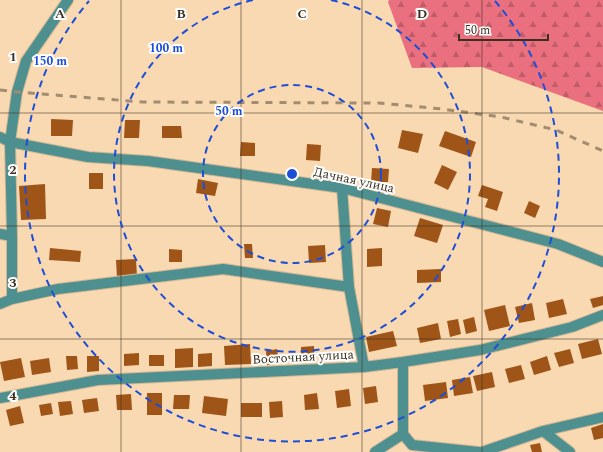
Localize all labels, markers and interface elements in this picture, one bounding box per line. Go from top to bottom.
text: A [55,4,65,24]
text: B [176,4,186,24]
text: C [297,4,307,24]
text: D [417,4,427,24]
scale bar [459,16,548,42]
text: 50 m [465,21,490,40]
text: 100 m [149,39,183,58]
text: 1 [9,47,17,67]
text: 150 m [33,52,67,71]
text: 50 m [215,102,243,121]
text: 2 [9,160,17,180]
street label: Дачная улица [312,162,397,198]
centre of rings [285,167,299,181]
text: 3 [9,273,17,293]
street label: Восточная улица [252,344,355,370]
text: 4 [9,386,17,406]

